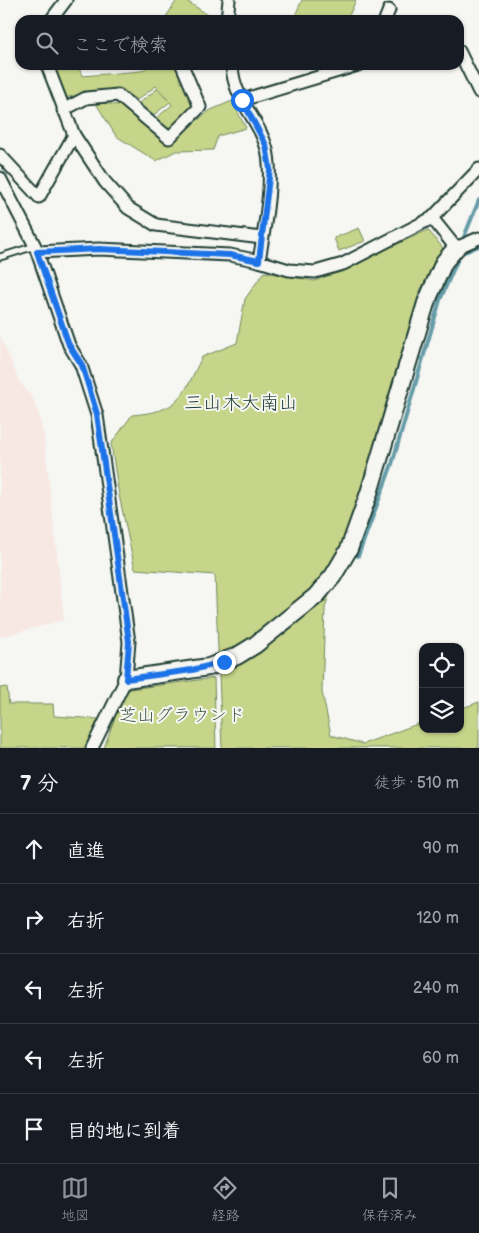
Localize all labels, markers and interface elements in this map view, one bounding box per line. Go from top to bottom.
search box [15,15,464,70]
icon: search [33,29,61,57]
text: ここで検索 [73,34,168,57]
route start [231,89,254,112]
district label: 三山木大南山 [184,392,298,415]
map controls [419,643,464,733]
button: locate [419,643,464,688]
route end [213,651,236,674]
button: layers [419,688,464,733]
park label: 芝山グラウンド [119,705,245,726]
text: 7 分 [20,771,58,796]
text: 徒歩 · 510 m [374,774,459,793]
icon: ahead [20,835,48,863]
text: 90 m [423,839,459,858]
text: 直進 [67,840,105,863]
icon: right [20,905,48,933]
text: 120 m [416,909,459,928]
text: 右折 [67,910,105,933]
icon: left [20,975,48,1003]
text: 240 m [413,979,459,998]
text: 左折 [67,980,105,1003]
icon: left [20,1045,48,1073]
text: 60 m [422,1049,459,1068]
text: 左折 [67,1050,105,1073]
icon: arrive [20,1115,48,1143]
text: 目的地に到着 [67,1120,181,1143]
tab: 地図 [61,1174,89,1224]
tab: 経路 [211,1174,239,1224]
tab: 保存済み [362,1174,418,1224]

